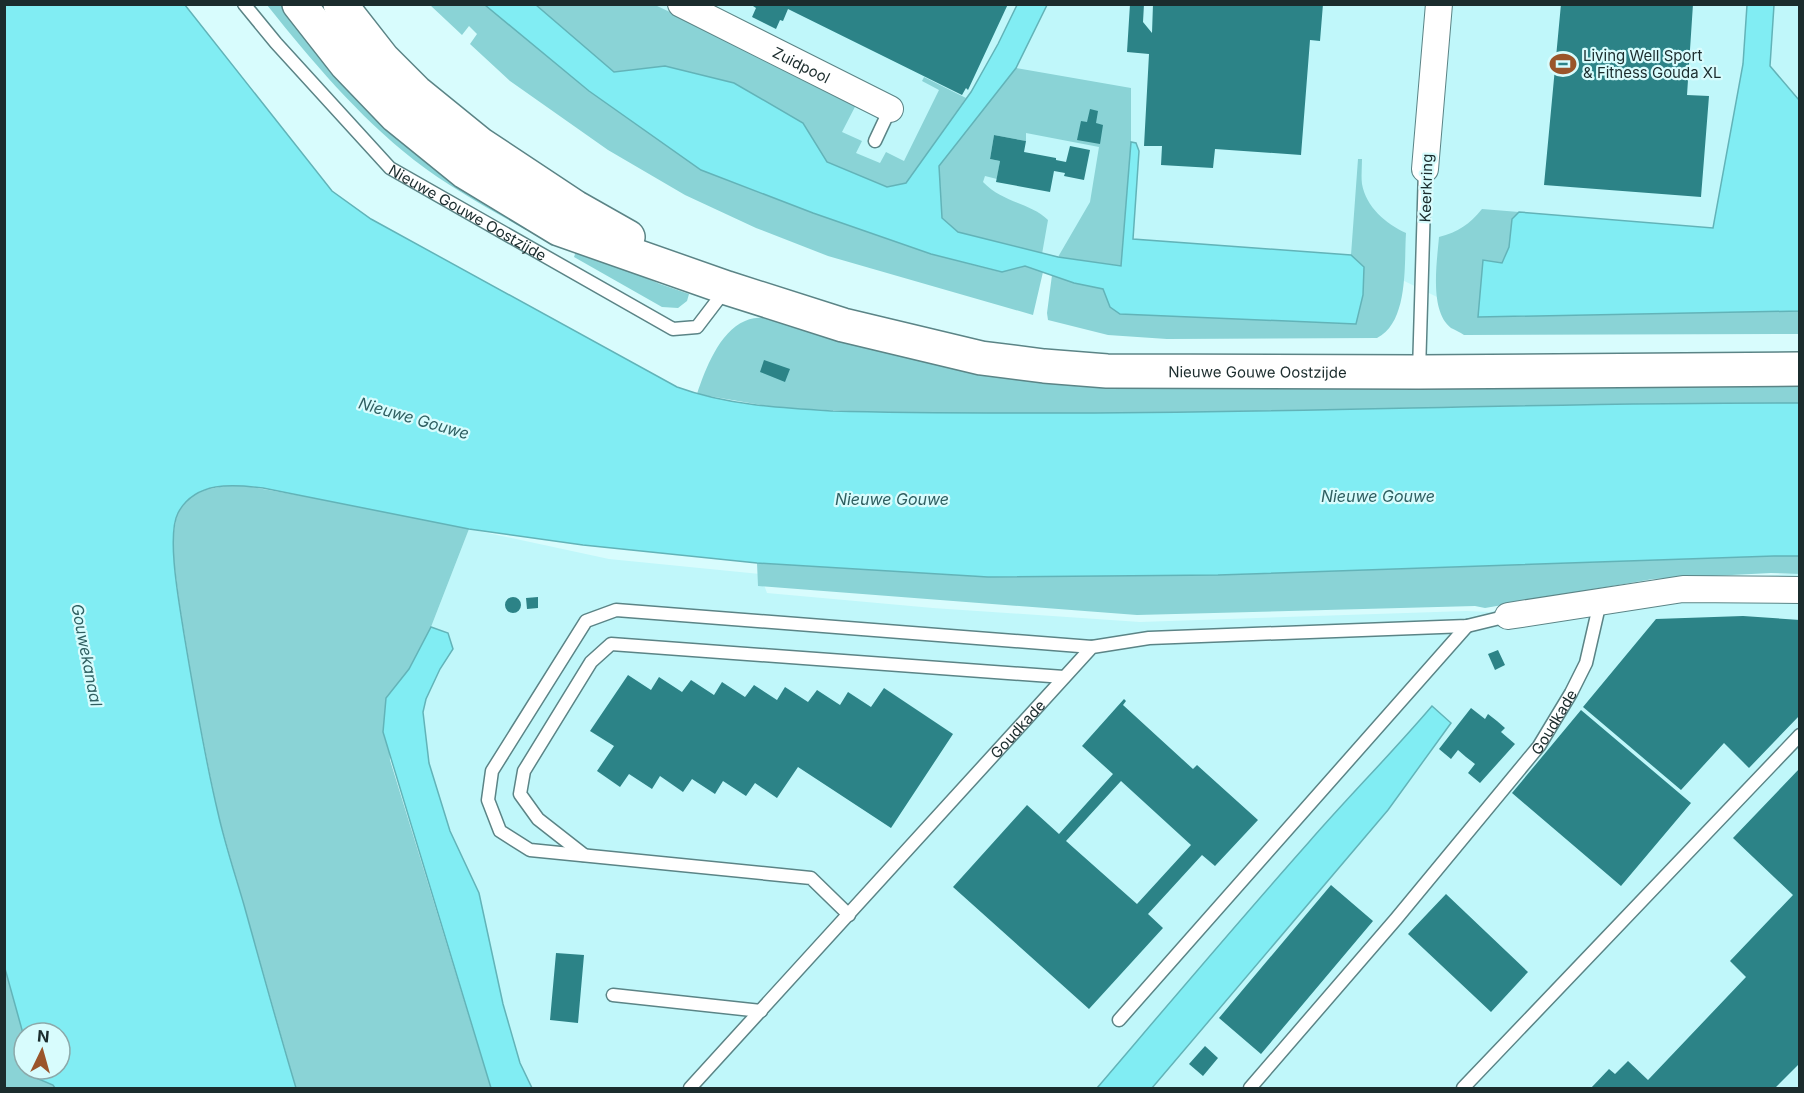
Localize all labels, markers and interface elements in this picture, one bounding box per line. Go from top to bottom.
street label: Zuidpool [770,42,834,87]
place label: Living Well Sport & Fitness Gouda XL [1583,46,1722,82]
sports icon: Living Well Sport & Fitness Gouda XL [1548,49,1578,79]
street label: Keerkring [1415,153,1437,223]
street label: Nieuwe Gouwe Oostzijde [385,160,550,265]
street label: Nieuwe Gouwe Oostzijde [1168,362,1347,381]
water label: Nieuwe Gouwe [356,393,472,443]
water label: Nieuwe Gouwe [1321,486,1435,506]
water label: Nieuwe Gouwe [835,489,949,509]
water label: Gouwekanaal [67,602,107,708]
street label: Goudkade [1526,686,1581,758]
street label: Goudkade [986,696,1049,762]
north arrow [12,1021,72,1081]
text: N [36,1026,50,1047]

